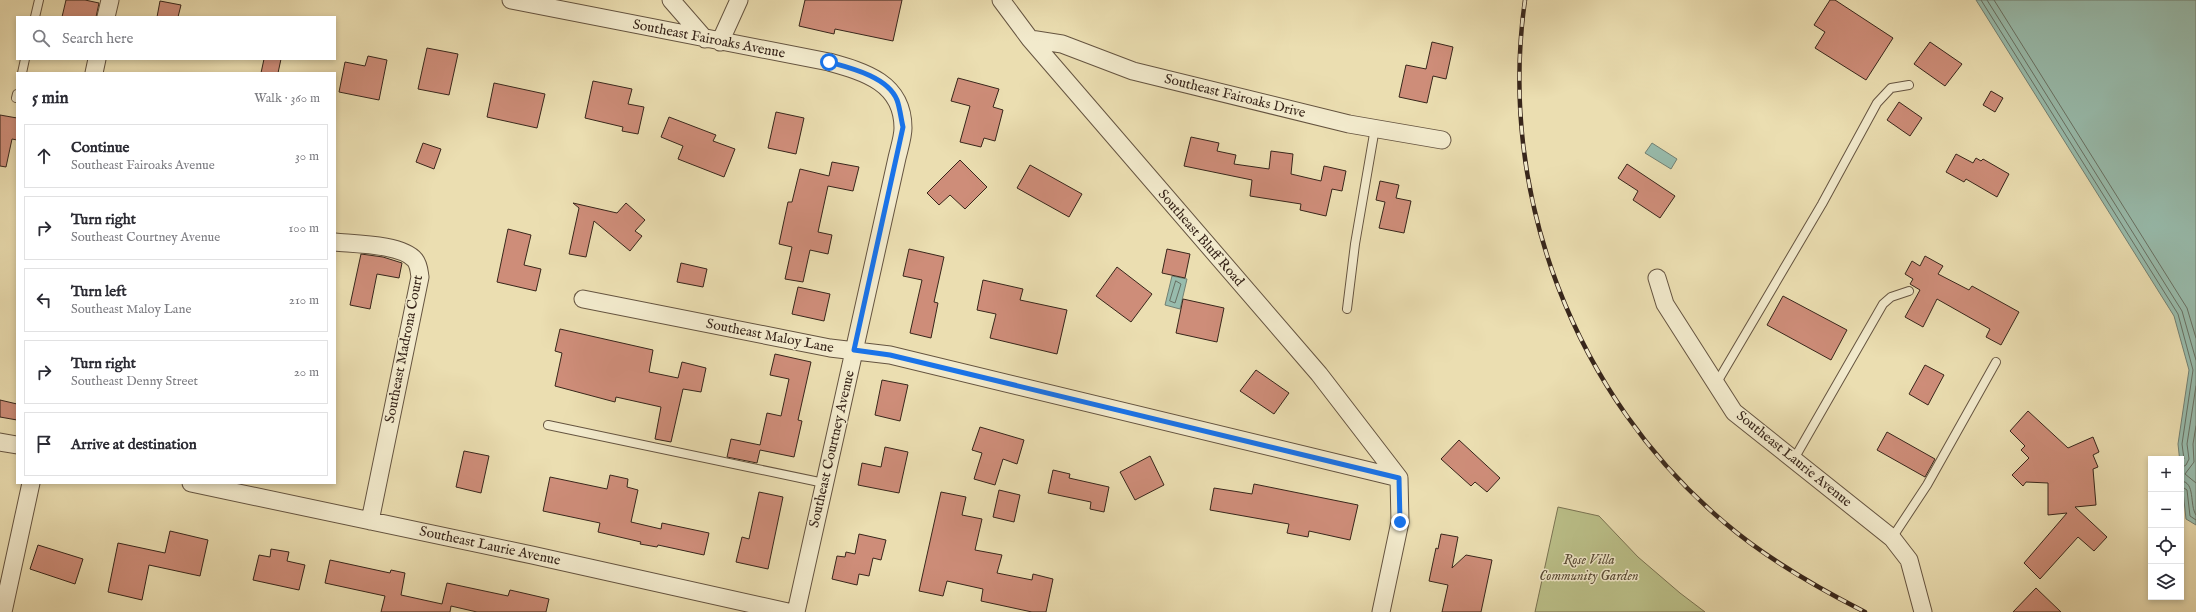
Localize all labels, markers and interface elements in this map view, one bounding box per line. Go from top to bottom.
street label: Southeast Fairoaks Avenue [631,15,787,63]
search box [16,16,336,60]
icon: search [30,27,52,49]
text: Search here [62,29,133,48]
route start [820,53,838,71]
street label: Southeast Fairoaks Drive [1163,70,1308,122]
text: 5 min [32,88,69,109]
text: Walk · 360 m [254,90,320,107]
text: Continue [71,138,129,157]
icon: ahead [33,145,55,167]
text: 30 m [295,148,319,165]
text: Southeast Fairoaks Avenue [71,157,215,174]
street label: Southeast Bluff Road [1154,186,1248,291]
text: Turn right [71,210,136,229]
icon: right [33,217,55,239]
text: 100 m [289,220,319,237]
text: Southeast Courtney Avenue [71,229,220,246]
street label: Southeast Madrona Court [381,273,427,424]
text: Turn left [71,282,127,301]
icon: left [33,289,55,311]
text: 210 m [289,292,319,309]
text: Southeast Maloy Lane [71,301,191,318]
street label: Southeast Maloy Lane [705,315,836,357]
text: Turn right [71,354,136,373]
icon: right [33,361,55,383]
text: 20 m [294,364,319,381]
street label: Southeast Courtney Avenue [805,368,859,529]
text: Southeast Denny Street [71,373,198,390]
street label: Southeast Laurie Avenue [1732,407,1856,512]
icon: arrive [33,433,55,455]
text: Arrive at destination [71,435,197,454]
map controls [2148,456,2184,600]
button: + [2148,456,2184,492]
button: − [2148,492,2184,528]
route end [1391,513,1409,531]
street label: Southeast Laurie Avenue [418,522,563,570]
button: locate [2148,528,2184,564]
park label: Rose Villa Community Garden [1539,551,1639,585]
button: layers [2148,564,2184,600]

